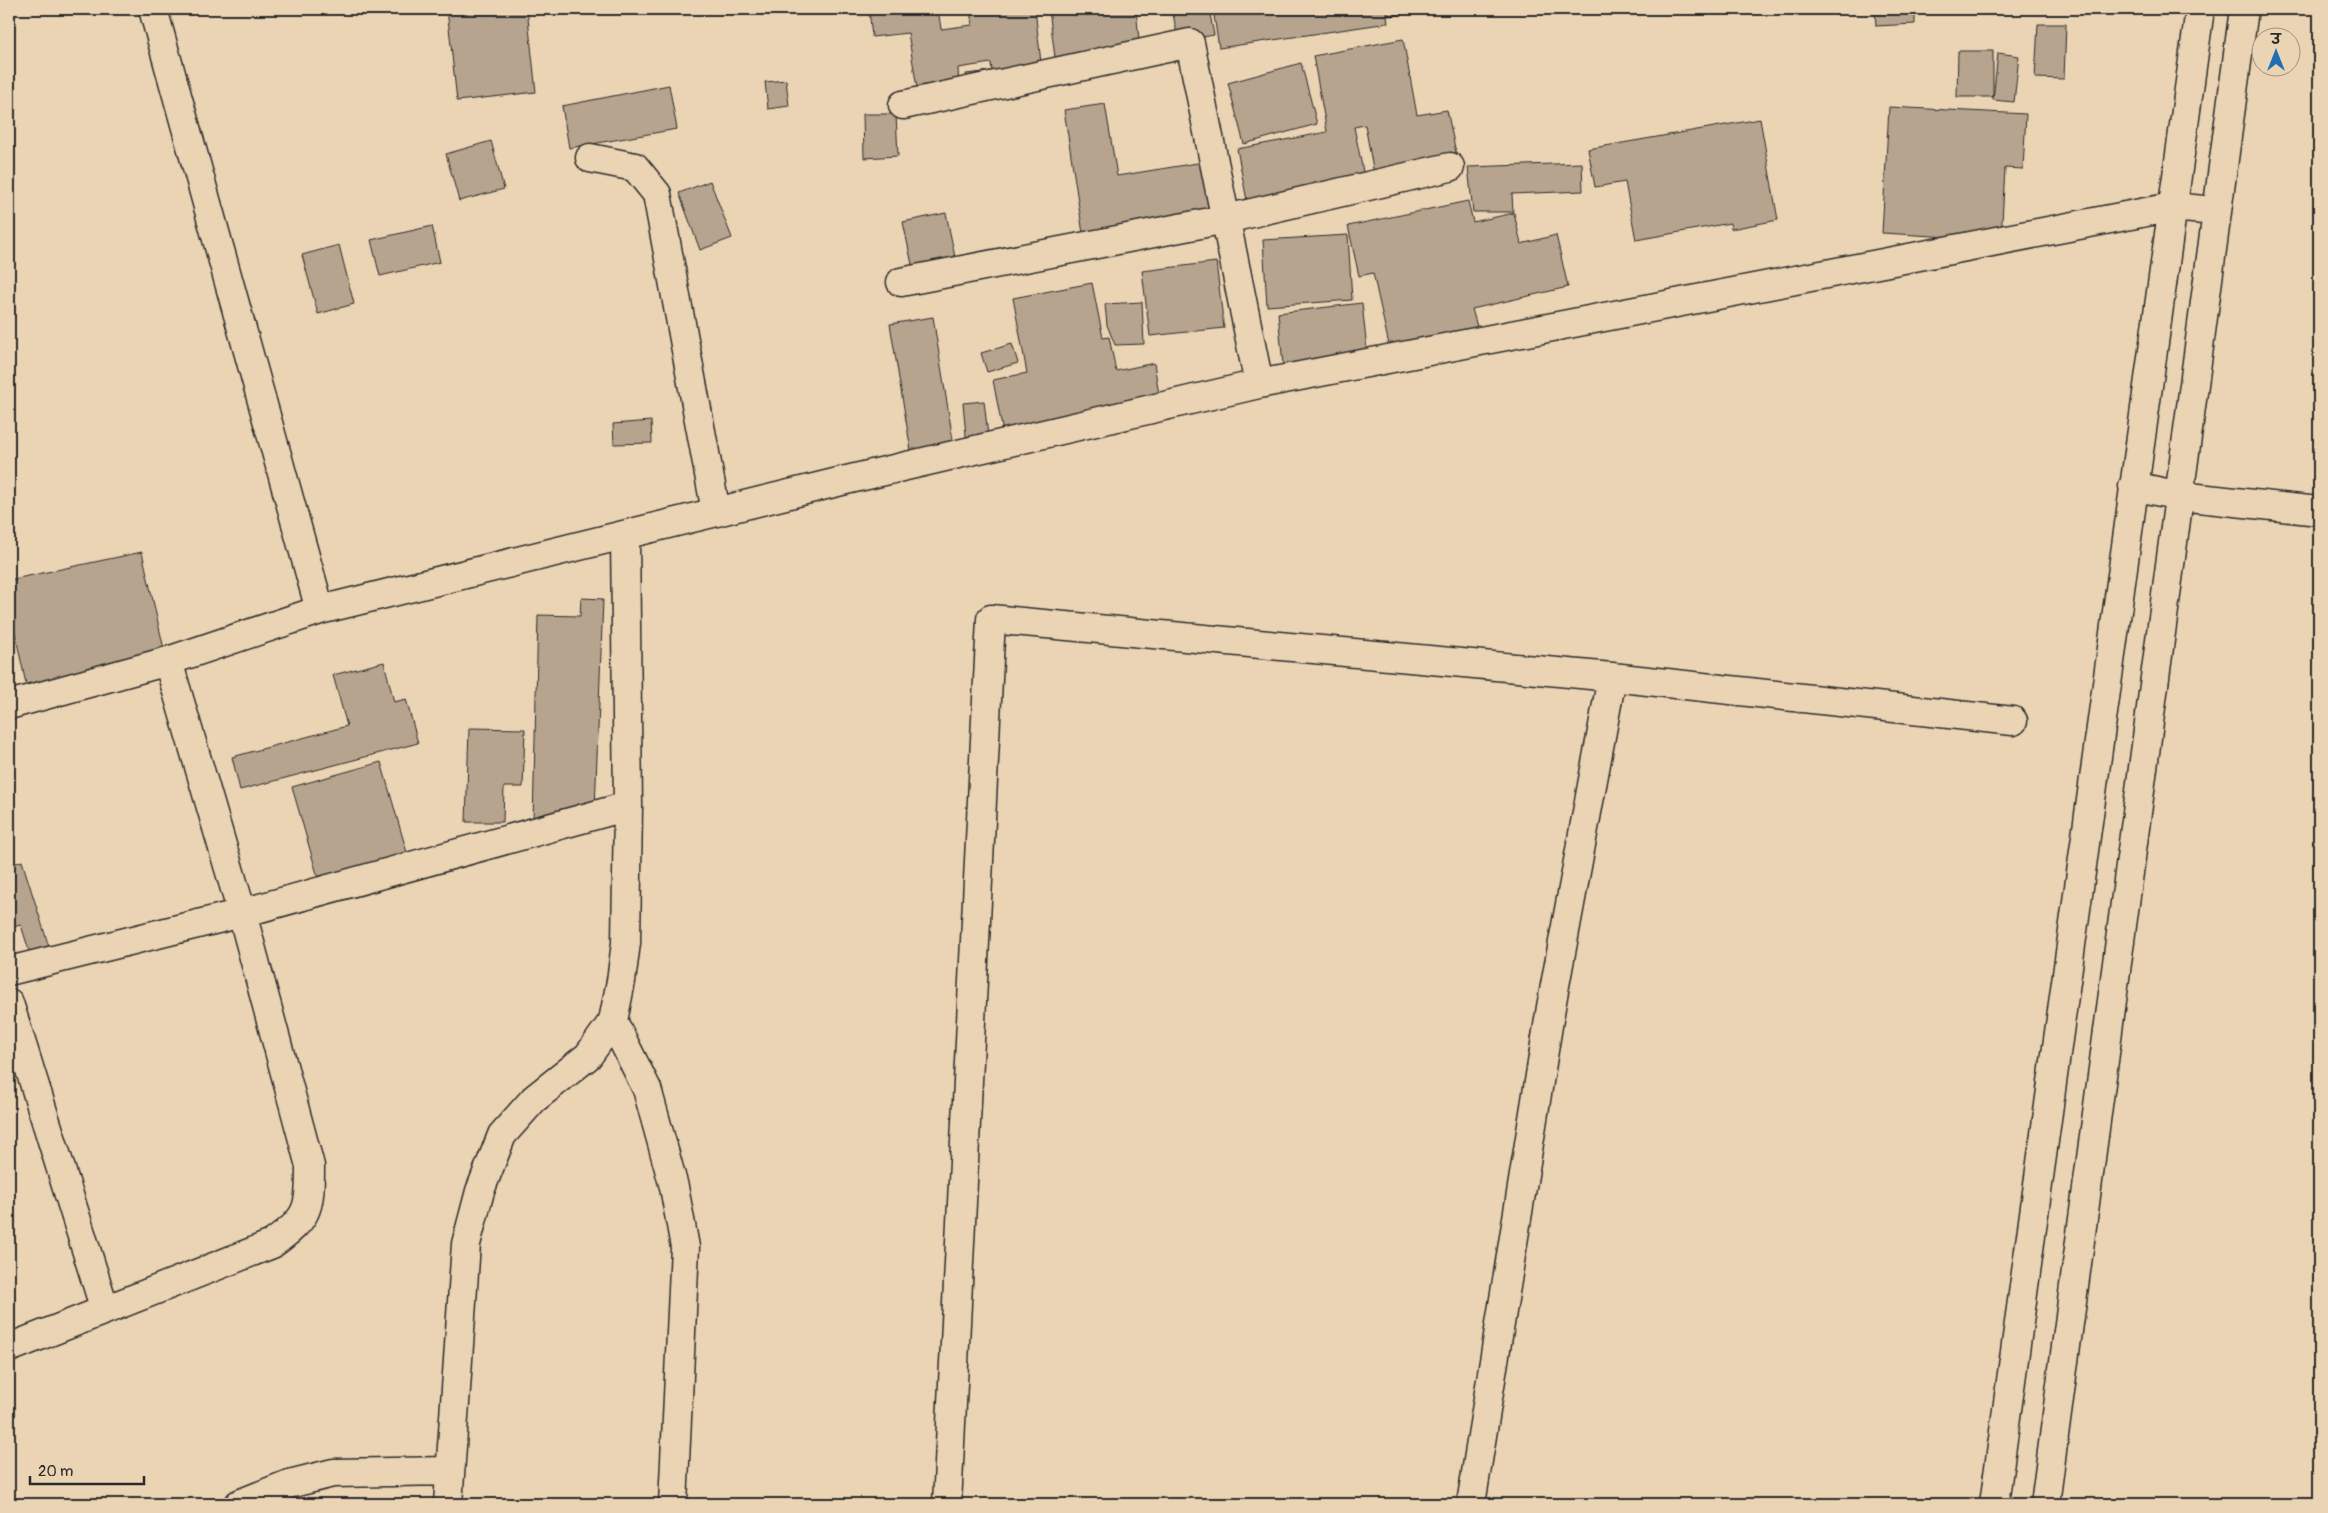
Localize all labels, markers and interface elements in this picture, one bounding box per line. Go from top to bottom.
north arrow [2250,28,2300,78]
text: उ [2269,31,2282,48]
scale bar [30,1453,144,1485]
text: 20 m [38,1462,73,1481]

